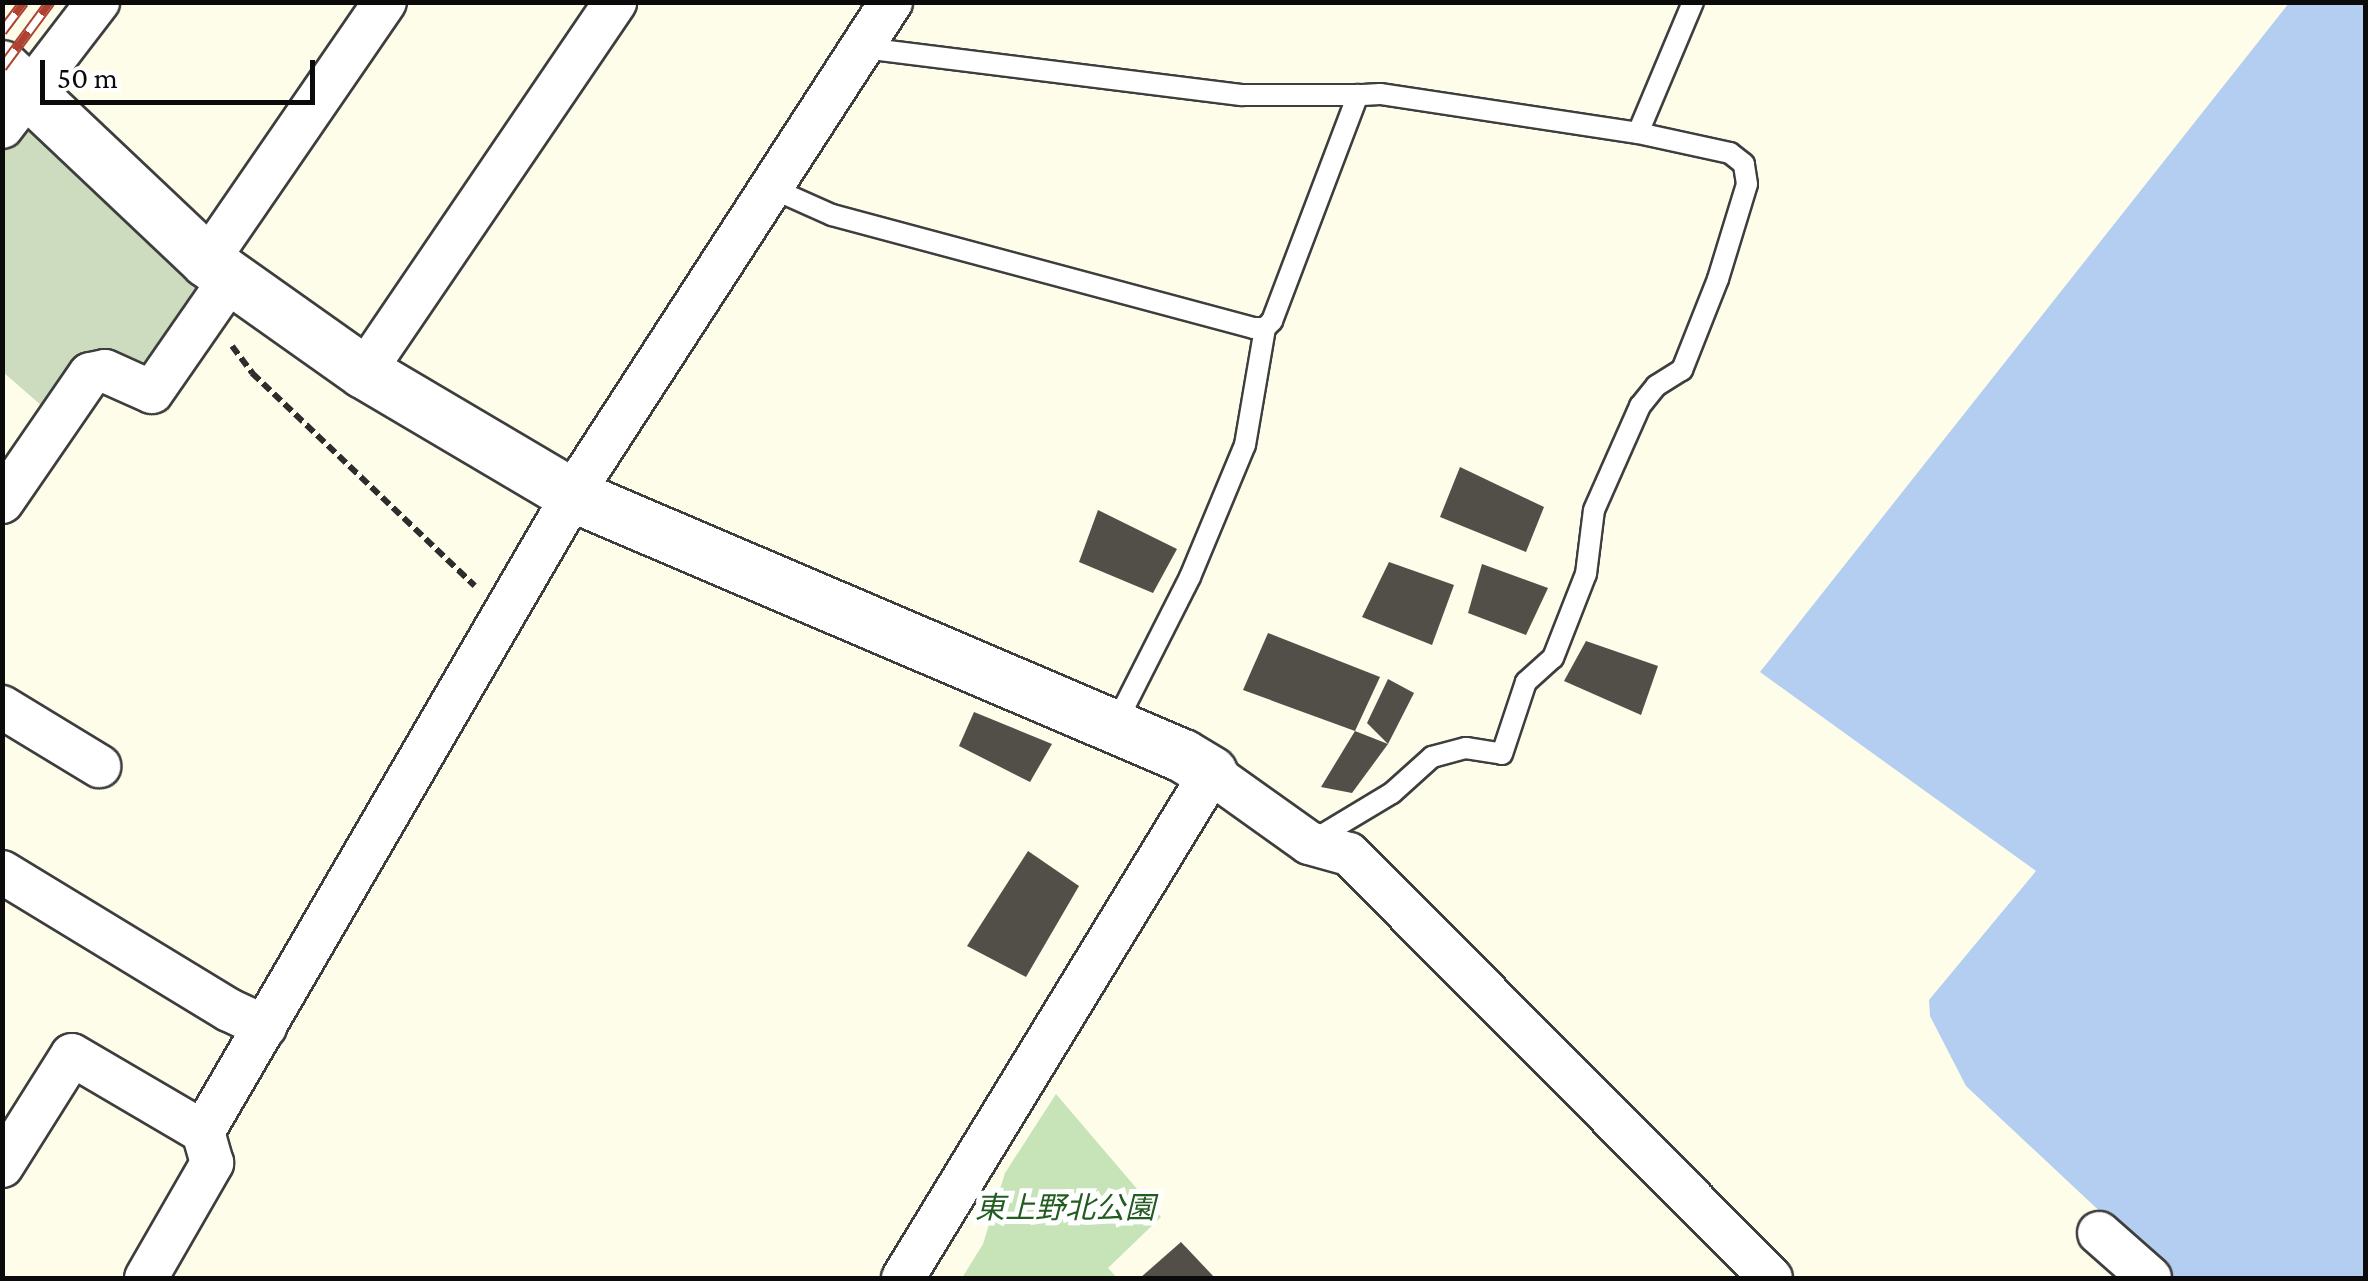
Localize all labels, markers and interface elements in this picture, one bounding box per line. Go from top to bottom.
scale bar [45,40,320,102]
text: 50 m [57,61,118,94]
park label: 東上野北公園 [975,1190,1155,1226]

